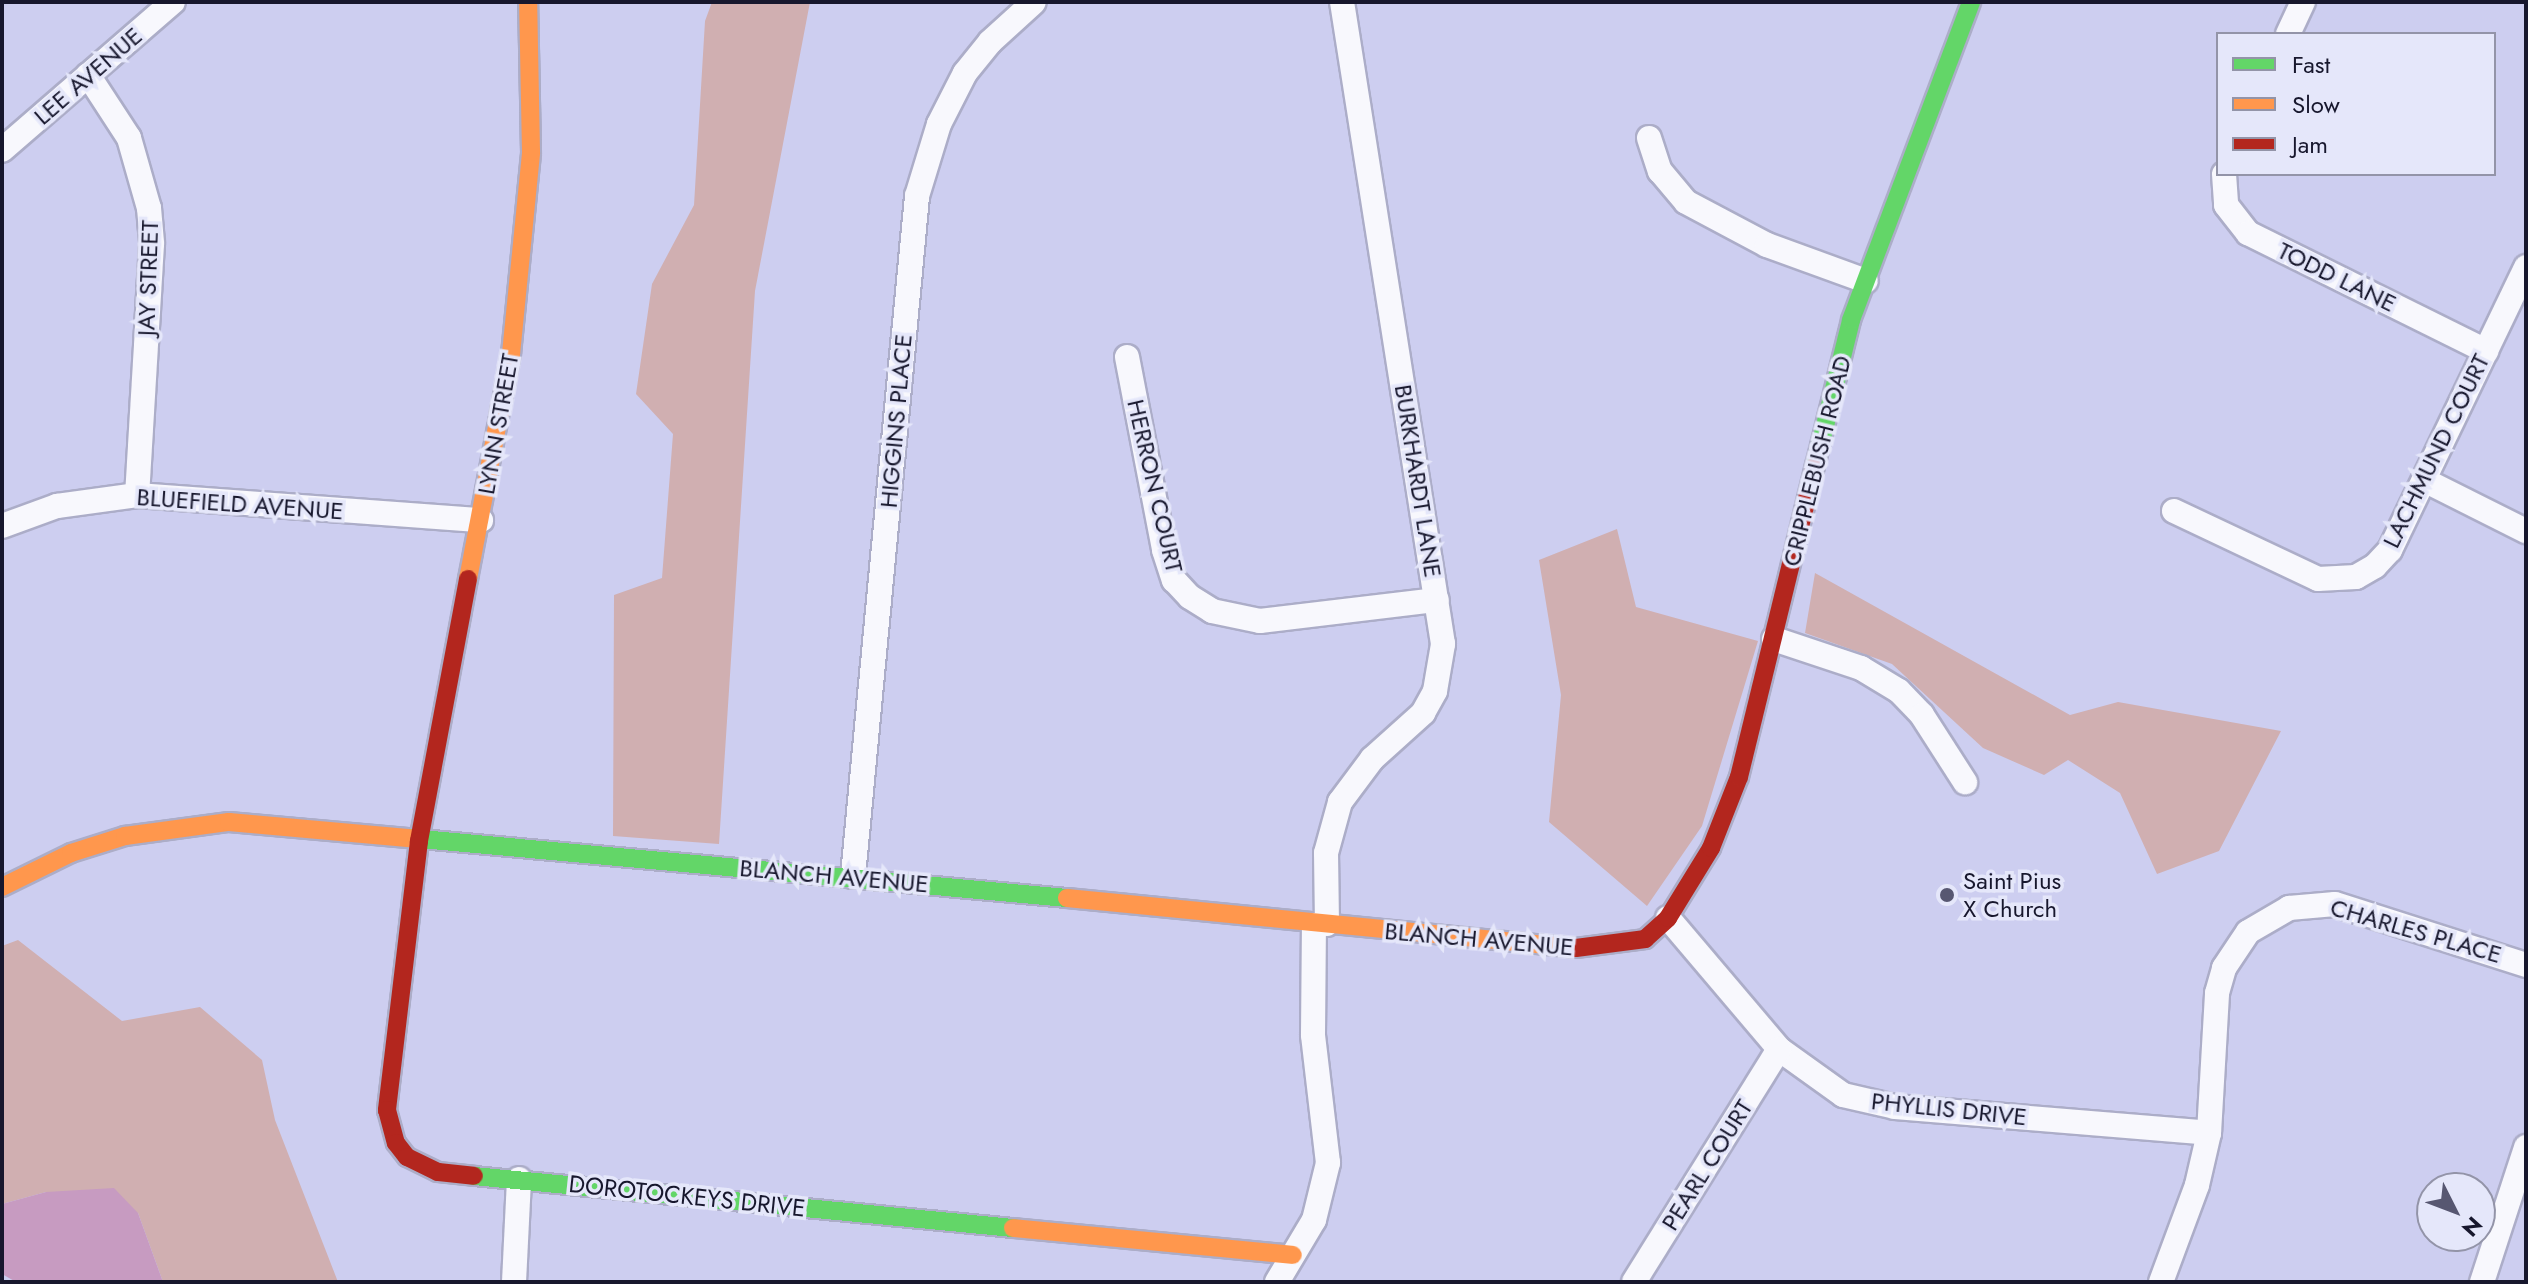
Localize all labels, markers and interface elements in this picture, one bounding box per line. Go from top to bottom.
street label: LEE AVENUE [28,21,148,131]
legend [2216,32,2496,176]
text: Fast [2292,47,2330,82]
text: Slow [2292,87,2340,122]
text: Jam [2292,127,2328,162]
street label: JAY STREET [132,220,164,336]
street label: TODD LANE [2273,236,2401,318]
street label: HIGGINS PLACE [874,333,918,509]
street label: LACHMUND COURT [2377,349,2495,553]
street label: LYNN STREET [471,351,525,497]
street label: CRIPPLEBUSH ROAD [1777,353,1857,569]
street label: BURKHARDT LANE [1389,382,1447,580]
street label: HERRON COURT [1121,397,1189,575]
street label: BLUEFIELD AVENUE [136,482,344,526]
street label: BLANCH AVENUE [738,853,930,899]
place label: Saint Pius X Church [1963,867,2061,923]
marker: Saint Pius X Church [1938,886,1956,904]
street label: CHARLES PLACE [2327,893,2505,969]
street label: BLANCH AVENUE [1383,916,1575,962]
street label: PHYLLIS DRIVE [1870,1087,2028,1131]
street label: PEARL COURT [1655,1094,1759,1236]
street label: DOROTOCKEYS DRIVE [567,1169,807,1223]
north arrow [2416,1172,2496,1252]
text: N [2455,1210,2490,1244]

